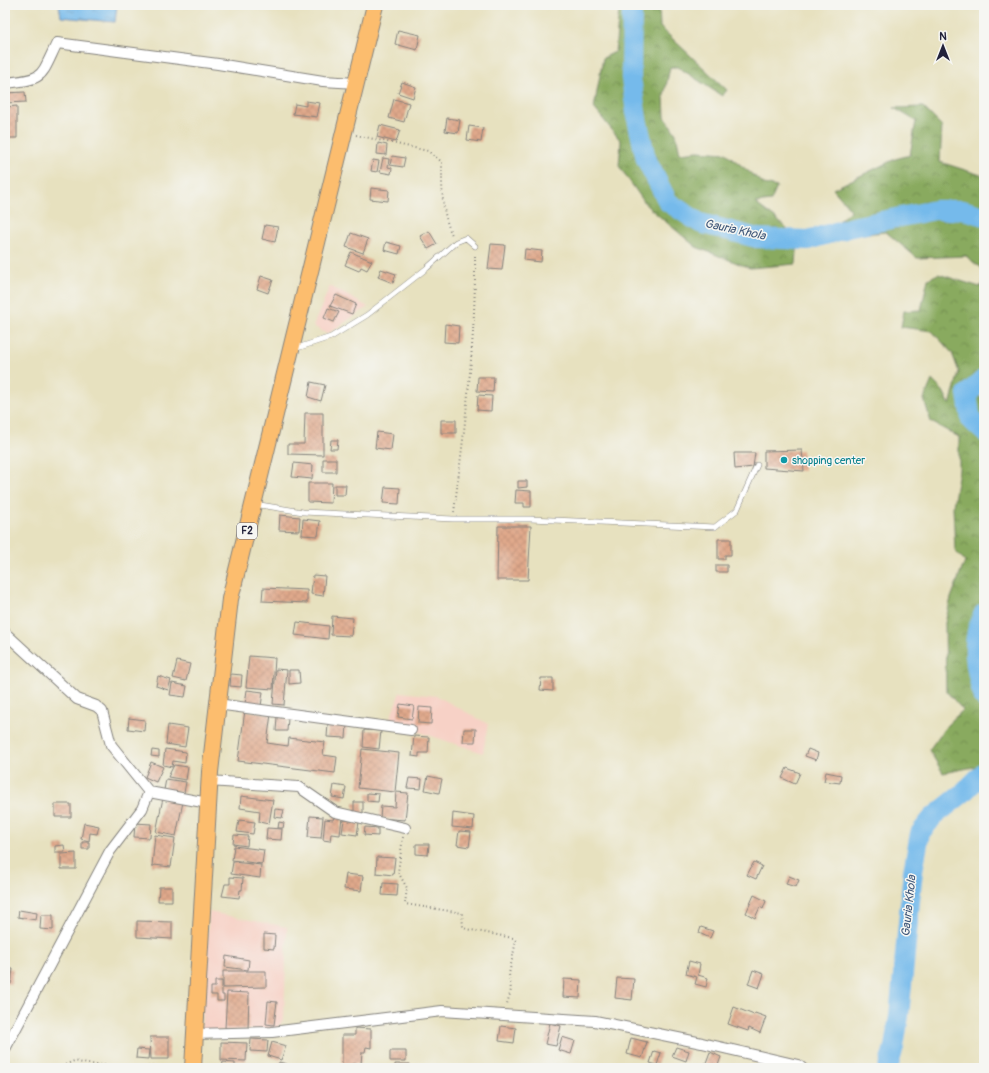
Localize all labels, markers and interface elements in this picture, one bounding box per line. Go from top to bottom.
north arrow [923,26,963,66]
text: N [939,30,947,43]
water label: Gauria Khola [703,216,768,244]
place label: shopping center [792,454,865,467]
marker: shopping center [779,455,789,465]
road number: F2 [237,523,257,539]
water label: Gauria Khola [898,873,920,937]

